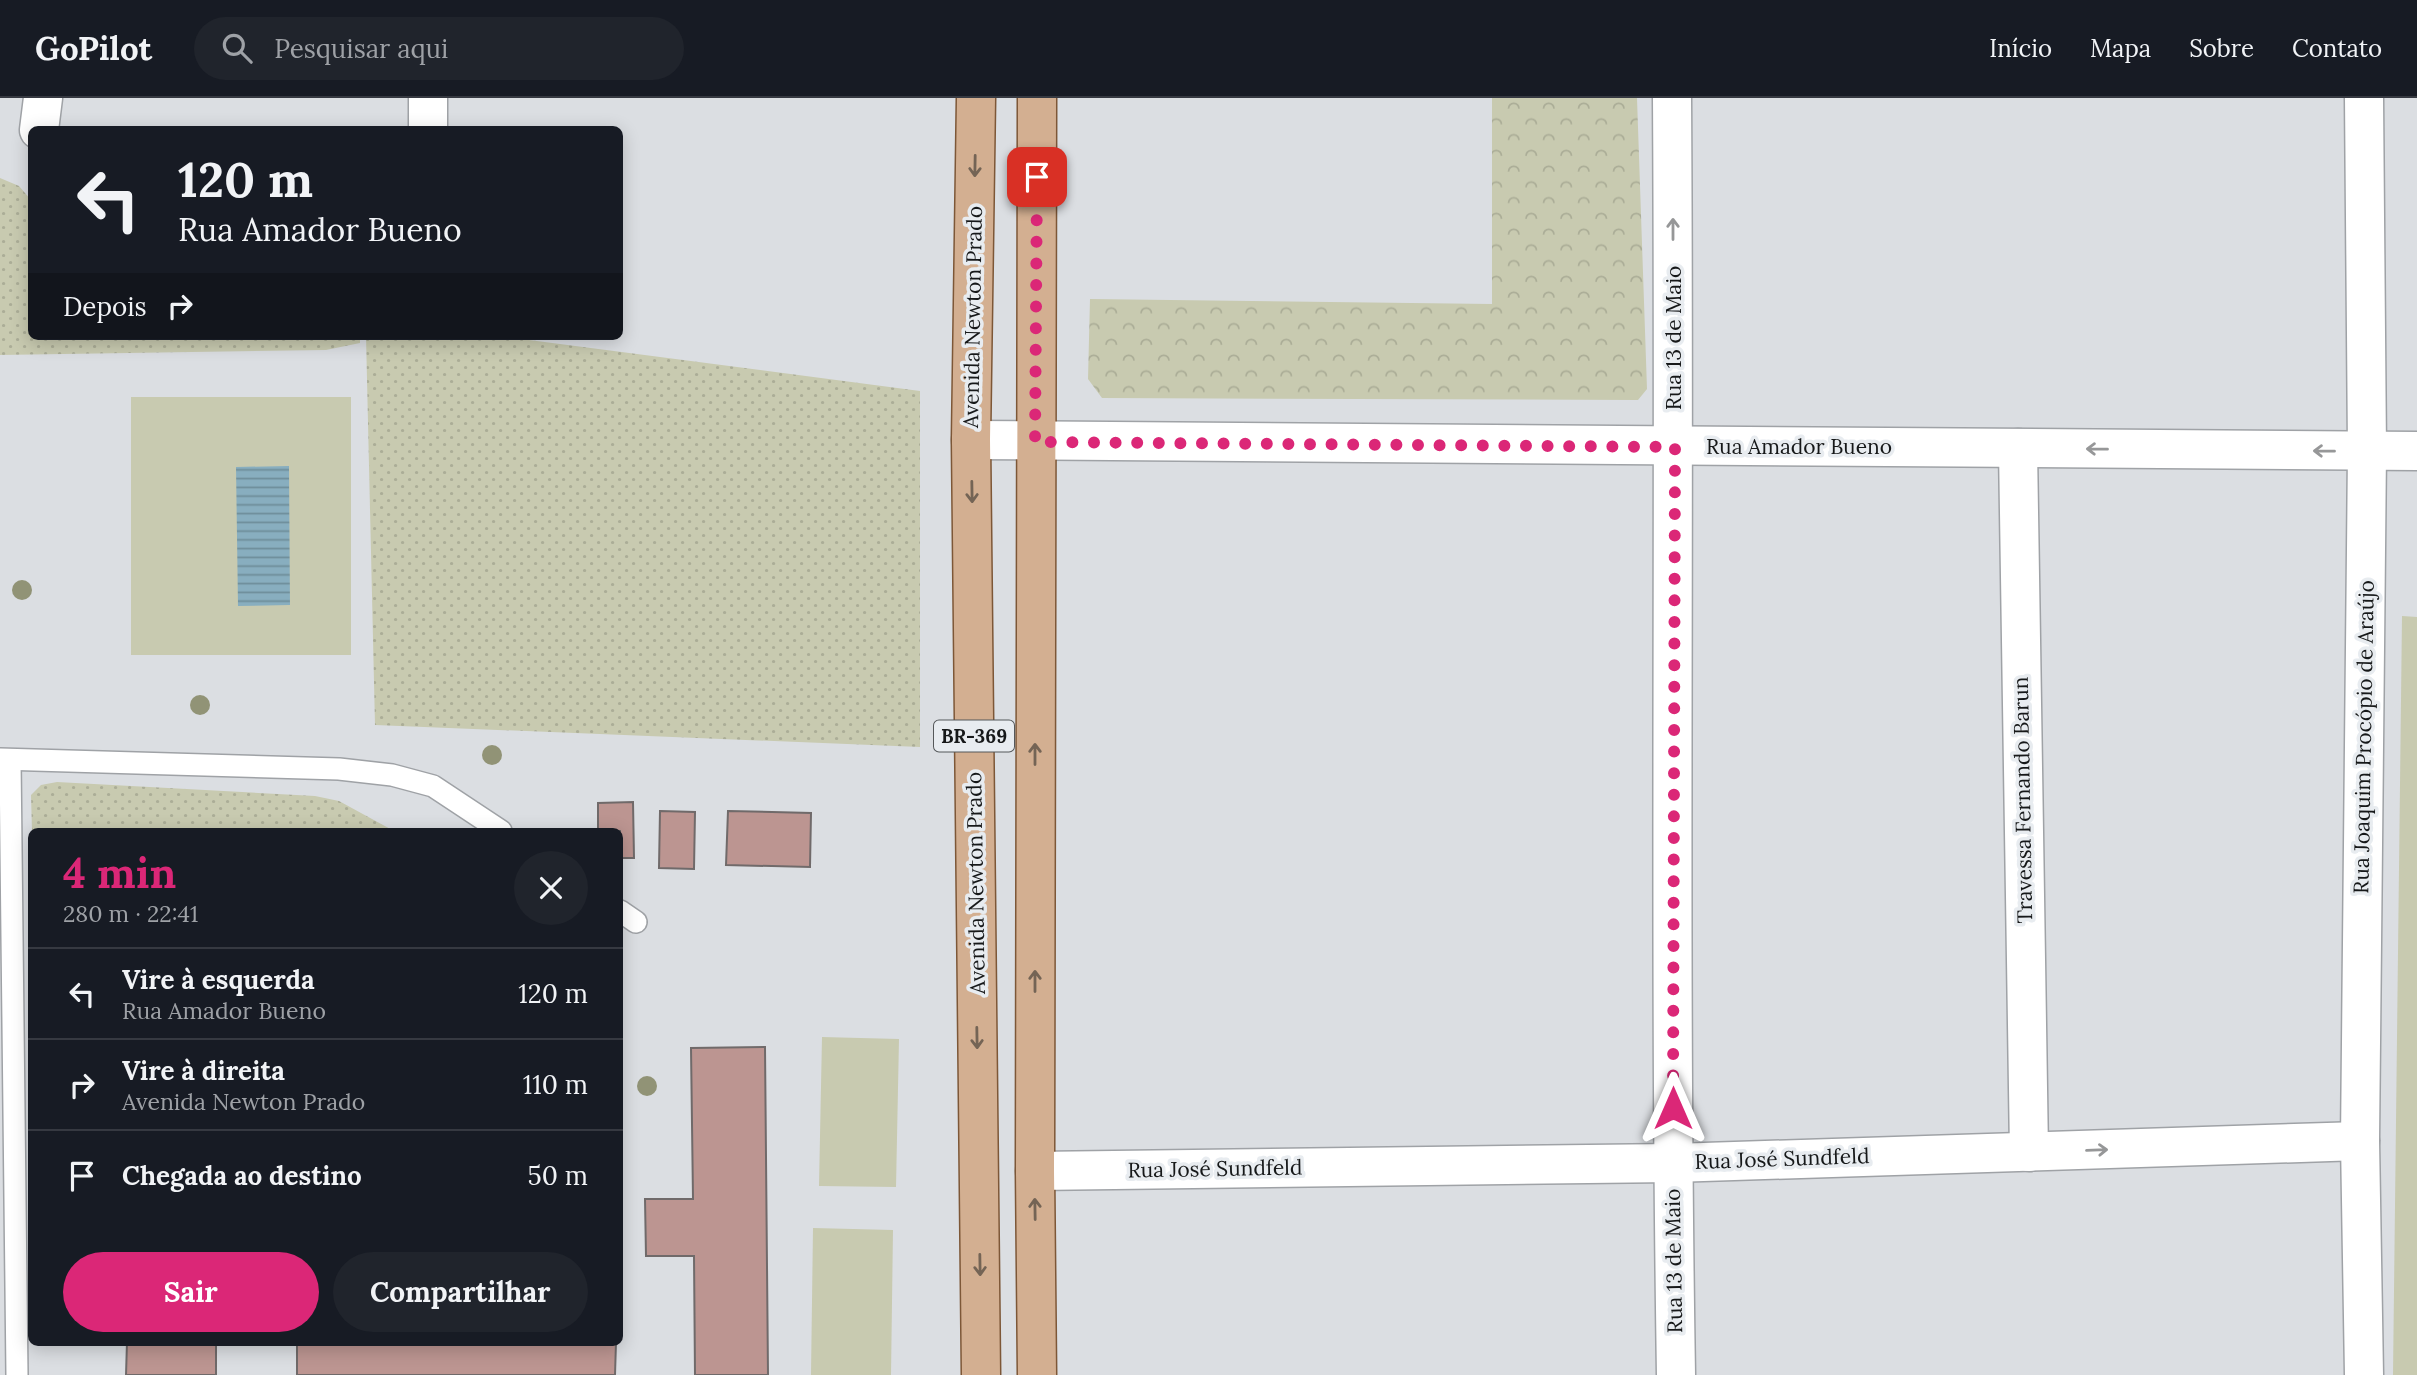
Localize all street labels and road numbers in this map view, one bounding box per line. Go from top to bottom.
street label: Avenida Newton Prado [957,206,988,429]
street label: Rua 13 de Maio [1660,266,1687,410]
street label: Rua Amador Bueno [1706,433,1892,460]
street label: Rua Joaquim Procópio de Araújo [2347,580,2380,894]
street label: Travessa Fernando Barun [2007,676,2038,924]
road number: BR-369 [934,720,1014,751]
street label: Avenida Newton Prado [960,772,991,995]
street label: Rua José Sundfeld [1694,1142,1870,1175]
street label: Rua José Sundfeld [1127,1153,1303,1184]
street label: Rua 13 de Maio [1659,1188,1688,1334]

